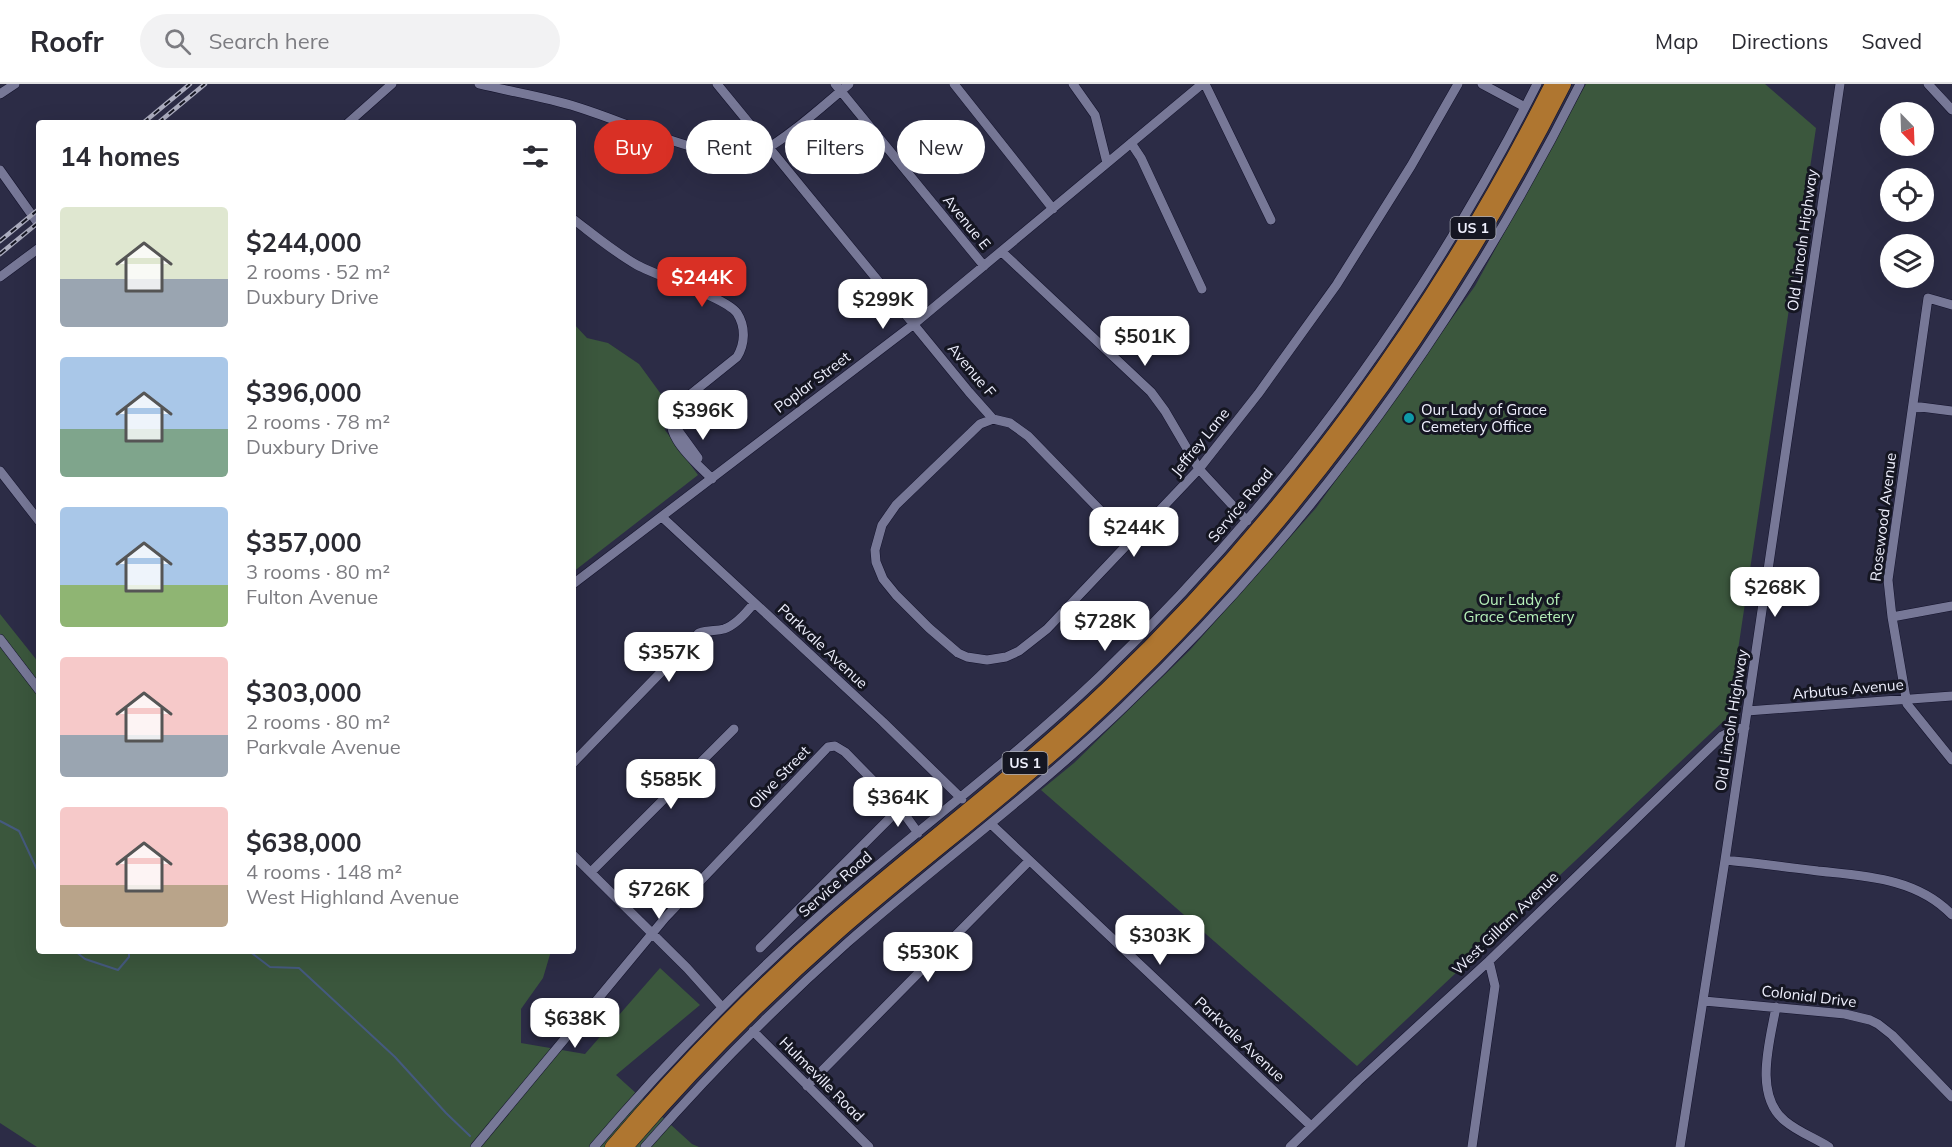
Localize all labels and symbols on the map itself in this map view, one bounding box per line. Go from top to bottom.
north arrow [1880,102,1934,156]
street label: Old Lincoln Highway [1783,168,1821,312]
street label: Avenue E [939,191,995,253]
road number: US 1 [1450,217,1496,239]
pin: $244K [660,257,744,308]
pin: $299K [841,279,925,330]
pin: $501K [1103,316,1187,367]
street label: Avenue F [944,339,1000,401]
street label: Poplar Street [770,347,854,417]
pin: $396K [661,390,745,441]
place label: Our Lady of Grace Cemetery Office [1421,400,1547,436]
street label: Jeffrey Lane [1167,404,1233,480]
marker: Our Lady of Grace Cemetery Office [1402,411,1416,425]
street label: Rosewood Avenue [1866,452,1900,582]
street label: Service Road [1203,464,1277,546]
pin: $244K [1092,507,1176,558]
pin: $268K [1733,567,1817,618]
park label: Our Lady of Grace Cemetery [1463,590,1575,626]
street label: Parkvale Avenue [774,599,872,693]
pin: $728K [1063,601,1147,652]
pin: $357K [627,632,711,683]
street label: Old Lincoln Highway [1710,648,1752,792]
street label: Arbutus Avenue [1792,675,1904,703]
street label: Olive Street [744,742,814,812]
road number: US 1 [1002,752,1048,774]
pin: $585K [629,759,713,810]
pin: $364K [856,777,940,828]
street label: Service Road [794,847,876,921]
street label: West Gillam Avenue [1448,867,1562,979]
pin: $726K [617,869,701,920]
pin: $303K [1118,915,1202,966]
pin: $530K [886,932,970,983]
street label: Colonial Drive [1760,981,1858,1011]
street label: Parkvale Avenue [1191,992,1289,1086]
pin: $638K [533,998,617,1049]
street label: Hulmeville Road [776,1033,868,1125]

